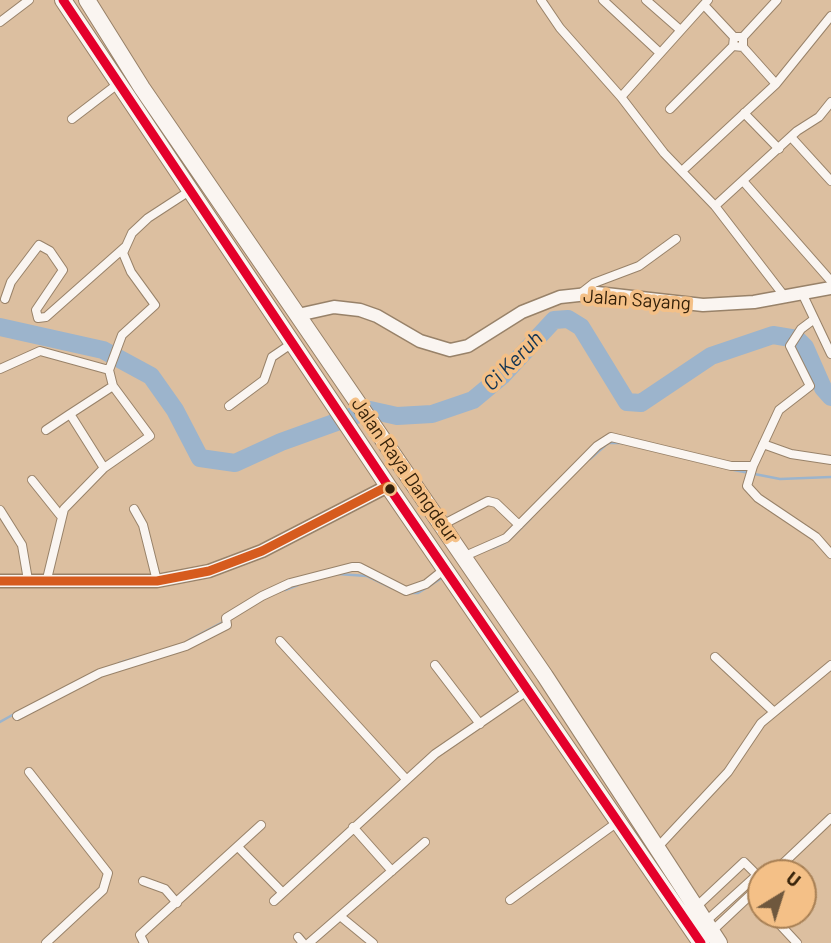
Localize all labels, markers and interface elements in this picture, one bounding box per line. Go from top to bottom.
street label: Jalan Sayang [582,285,692,315]
water label: Ci Keruh [478,326,548,396]
street label: Jalan Raya Dangdeur [347,393,463,547]
unlabelled marker [383,482,397,496]
north arrow [747,859,817,929]
text: U [782,866,806,891]

